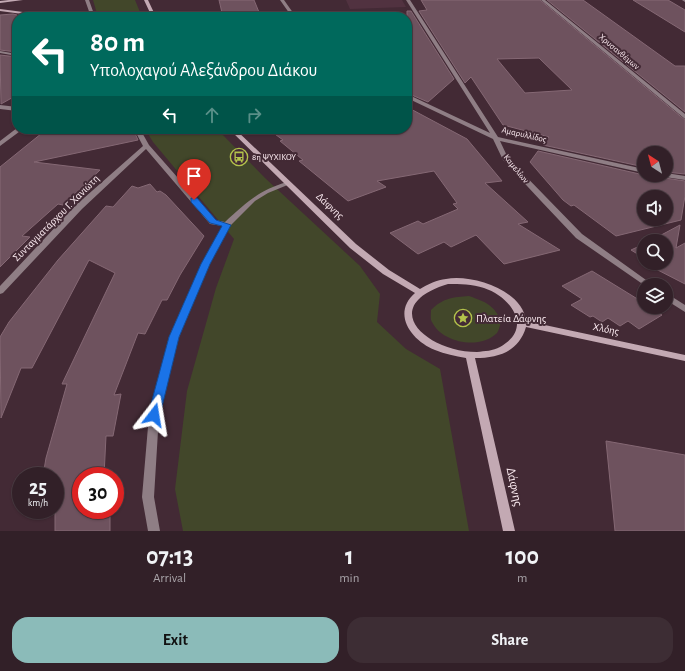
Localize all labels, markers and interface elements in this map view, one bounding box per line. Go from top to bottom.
icon: left [24,28,76,80]
text: 80 m [90,29,145,57]
street label: Χρυσανθέμων [597,32,641,72]
text: Υπολοχαγού Αλεξάνδρου Διάκου [90,62,317,80]
icon: left [159,104,181,126]
icon: ahead [201,104,223,126]
icon: right [243,104,265,126]
street label: Αμαρυλλίδος [501,125,548,145]
north arrow [637,146,673,182]
map controls [637,146,673,314]
bus stop icon: 8η ΨΥΧΙΚΟΥ [229,147,249,167]
place label: 8η ΨΥΧΙΚΟΥ [252,153,296,162]
street label: Καμελίων [502,153,530,185]
pin [177,159,211,200]
icon: arrive [183,165,205,187]
street label: Συνταγματάρχου Γ. Χανιώτη [11,173,101,263]
button: sound [637,190,673,226]
street label: Δάφνης [314,191,346,221]
button: search [637,234,673,270]
button: layers [637,278,673,314]
place icon: Πλατεία Δάφνης [453,308,473,328]
place label: Πλατεία Δάφνης [476,313,546,324]
street label: Χλόης [592,321,620,337]
position arrow [133,394,175,436]
street label: Δάφνης [504,466,524,508]
speed limit sign: 30 [72,467,124,519]
text: 25 [29,478,47,498]
text: km/h [28,498,48,508]
text: 07:13 [146,545,193,569]
text: 1 [345,545,354,569]
text: 100 [505,545,539,569]
text: Arrival [153,572,186,585]
text: min [339,572,359,585]
text: m [517,572,527,585]
button: Exit [12,617,339,663]
button: Share [347,617,673,663]

